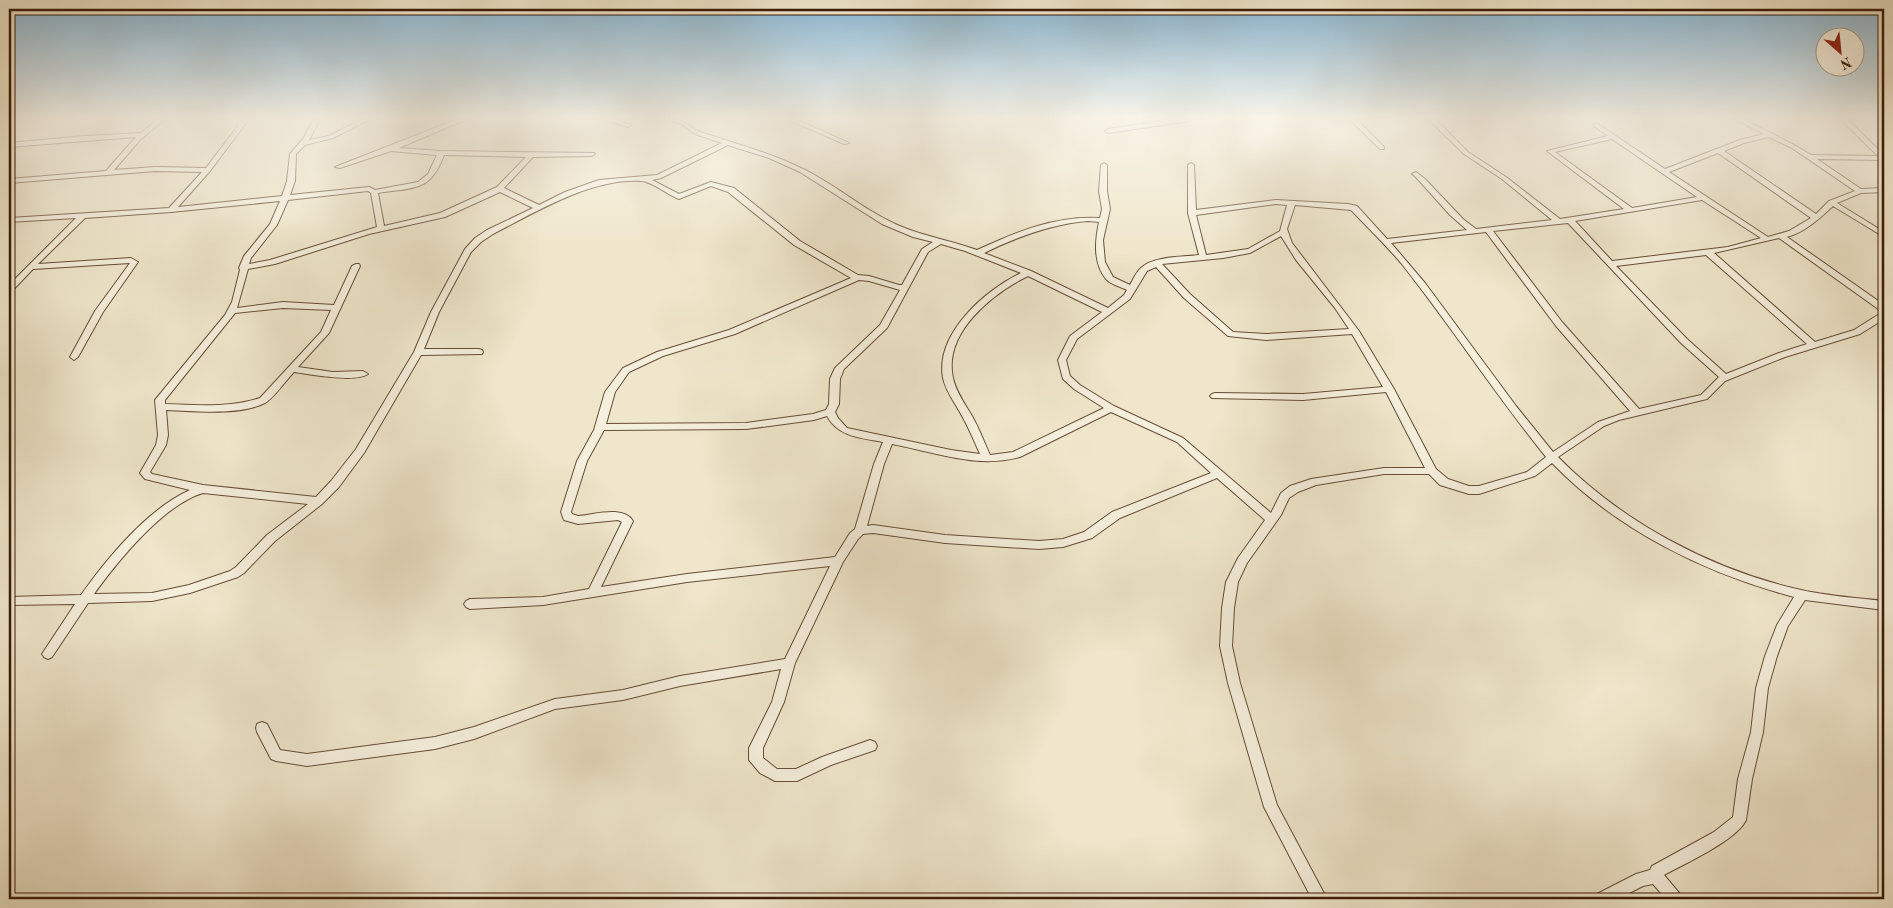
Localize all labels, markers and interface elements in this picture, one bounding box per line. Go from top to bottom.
north arrow [1816,28,1866,78]
text: N [1837,54,1853,71]

